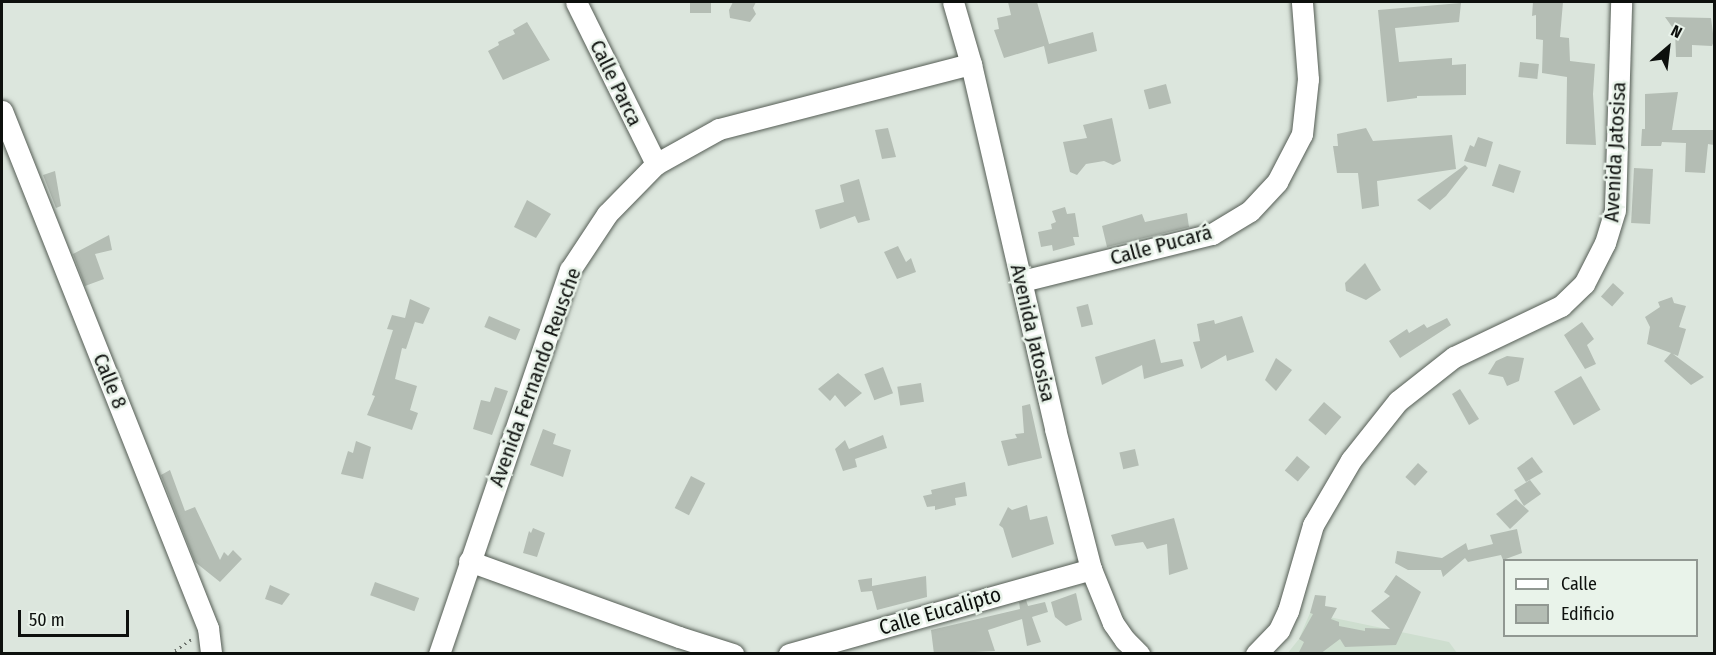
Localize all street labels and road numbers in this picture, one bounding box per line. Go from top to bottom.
street label: Calle Parca [584,36,648,130]
street label: Avenida Jatosisa [1599,81,1631,223]
street label: Calle Pucará [1107,219,1215,271]
street label: Avenida Jatosisa [1005,262,1061,404]
street label: Avenida Fernando Reusche [484,264,586,490]
street label: Calle 8 [88,350,132,412]
street label: Calle Eucalipto [876,582,1004,640]

